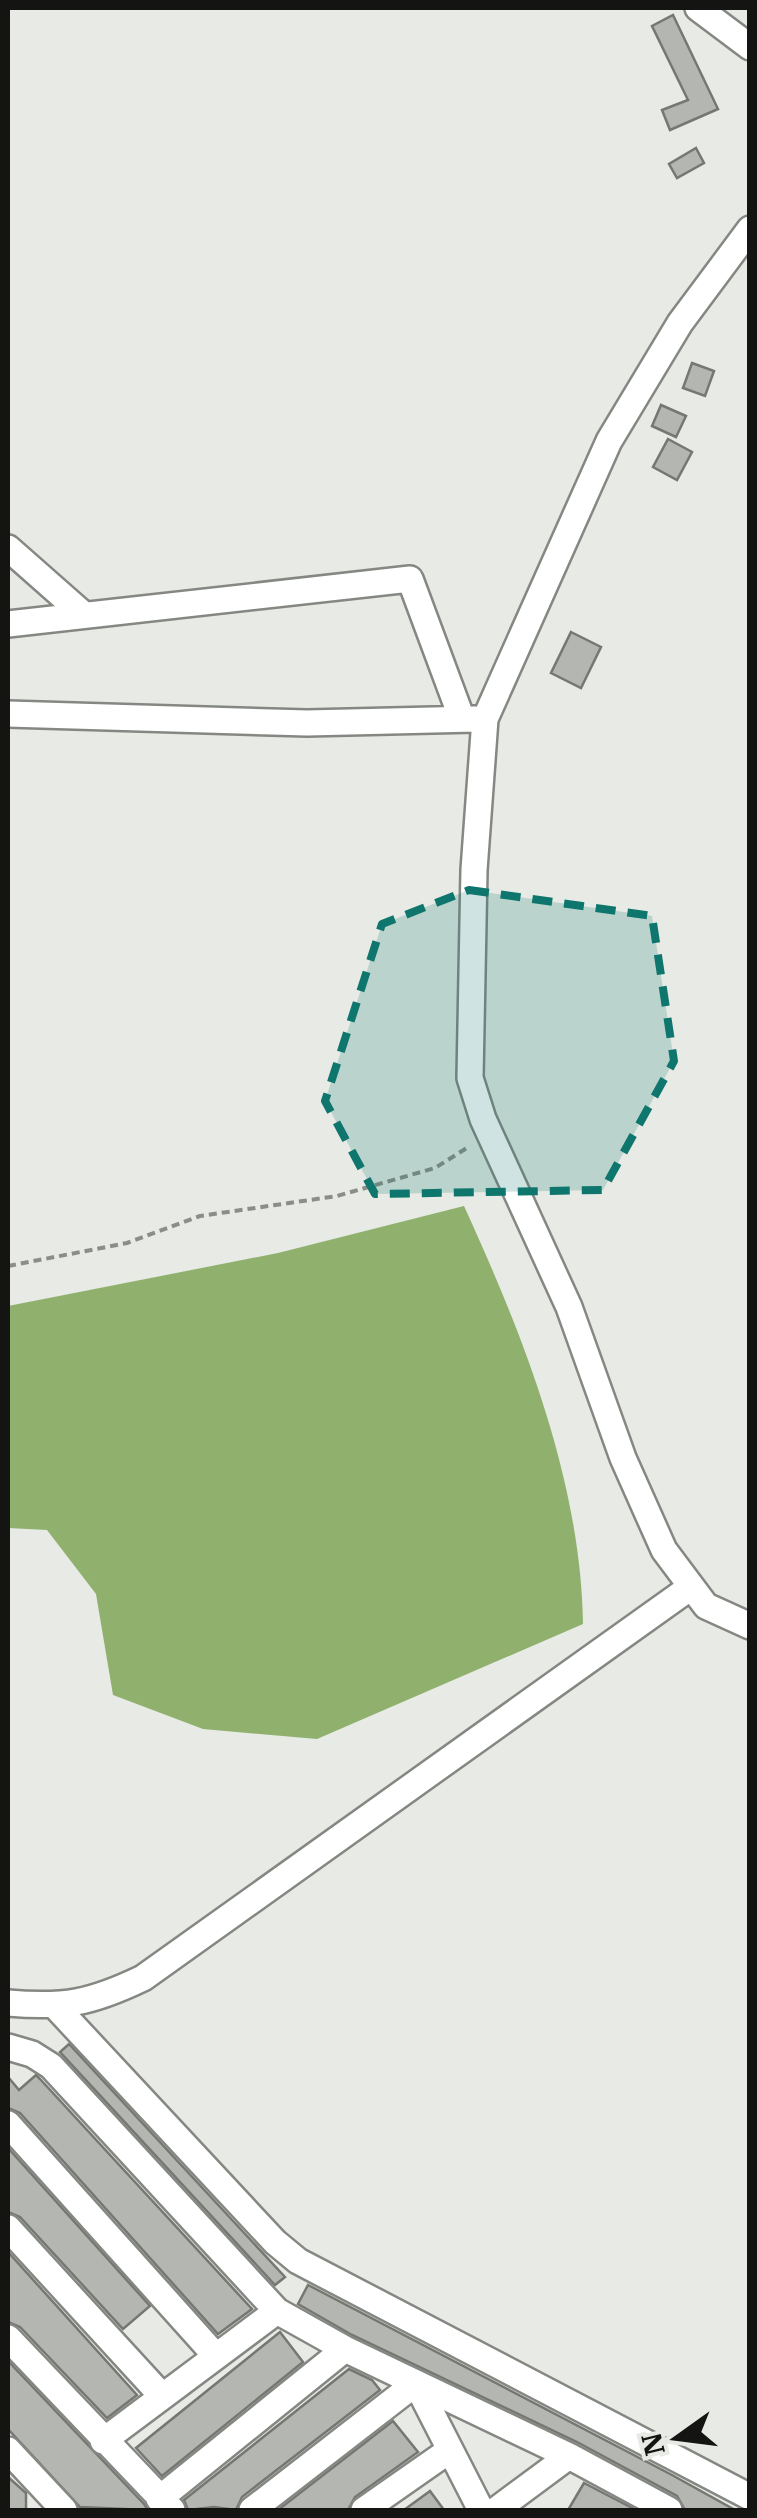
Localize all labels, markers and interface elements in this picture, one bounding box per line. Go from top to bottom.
north arrow [627,2388,727,2488]
text: N [632,2429,673,2459]

